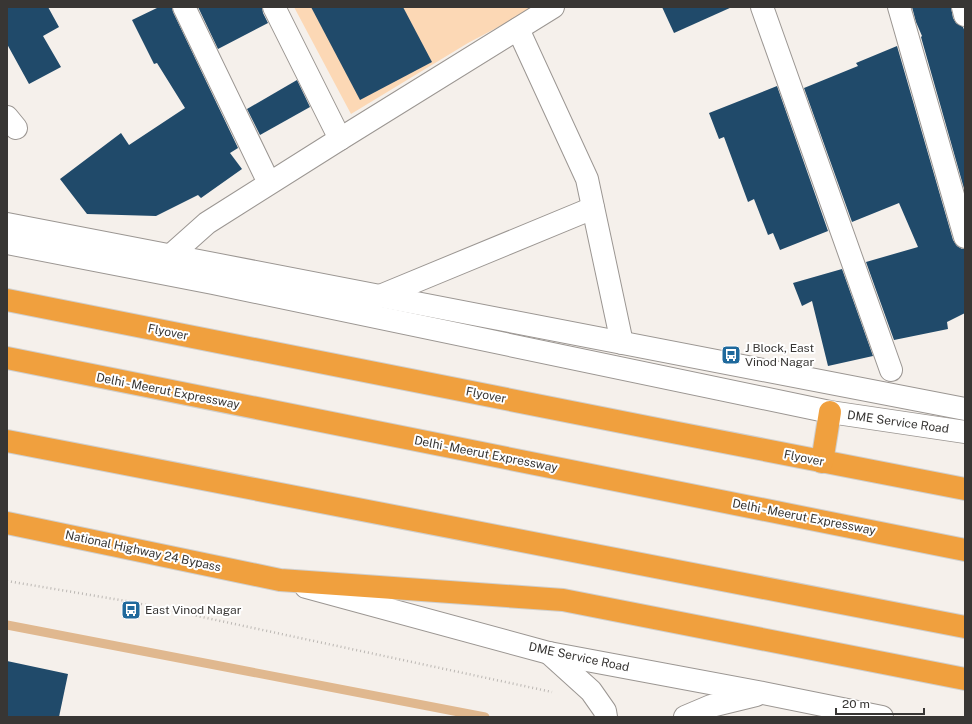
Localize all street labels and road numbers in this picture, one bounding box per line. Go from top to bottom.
street label: Flyover [147,321,190,343]
street label: Delhi - Meerut Expressway [95,370,241,412]
street label: Flyover [465,384,508,406]
street label: DME Service Road [846,408,950,436]
street label: Delhi - Meerut Expressway [413,433,559,475]
street label: Flyover [783,447,826,469]
street label: Delhi - Meerut Expressway [731,496,877,538]
street label: National Highway 24 Bypass [64,528,222,574]
street label: DME Service Road [527,639,631,675]

